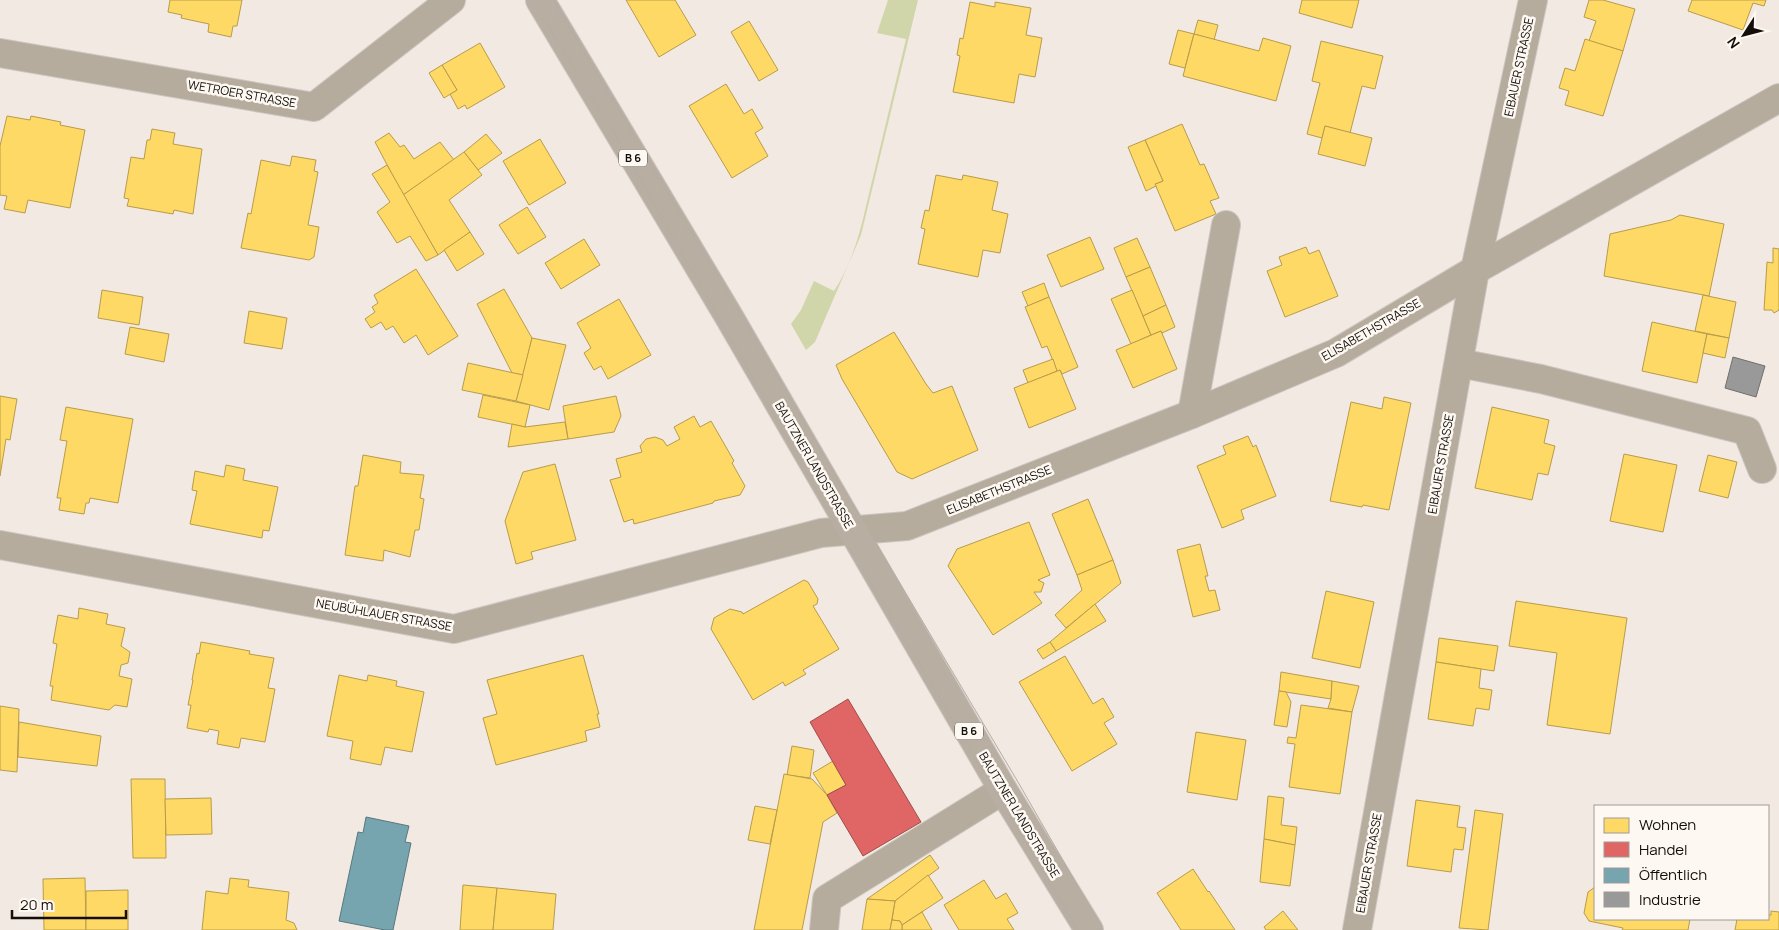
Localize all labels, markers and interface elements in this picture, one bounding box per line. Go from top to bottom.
north arrow [1719,10,1769,60]
street label: EIBAUER STRASSE [1500,16,1537,118]
text: N [1722,33,1744,53]
street label: WETROER STRASSE [187,76,298,111]
road number: B 6 [619,150,647,167]
street label: ELISABETHSTRASSE [1318,294,1423,365]
street label: BAUTZNER LANDSTRASSE [771,398,858,531]
street label: EIBAUER STRASSE [1423,413,1458,515]
street label: ELISABETHSTRASSE [944,461,1054,518]
street label: NEUBÜHLAUER STRASSE [315,594,453,635]
road number: B 6 [955,722,983,739]
street label: BAUTZNER LANDSTRASSE [975,749,1064,881]
legend [1594,805,1769,920]
street label: EIBAUER STRASSE [1351,812,1386,914]
text: Wohnen [1639,814,1696,835]
text: Handel [1639,839,1688,860]
text: Öffentlich [1639,864,1707,885]
scale bar [12,888,126,920]
text: Industrie [1639,889,1701,910]
text: 20 m [20,894,53,915]

